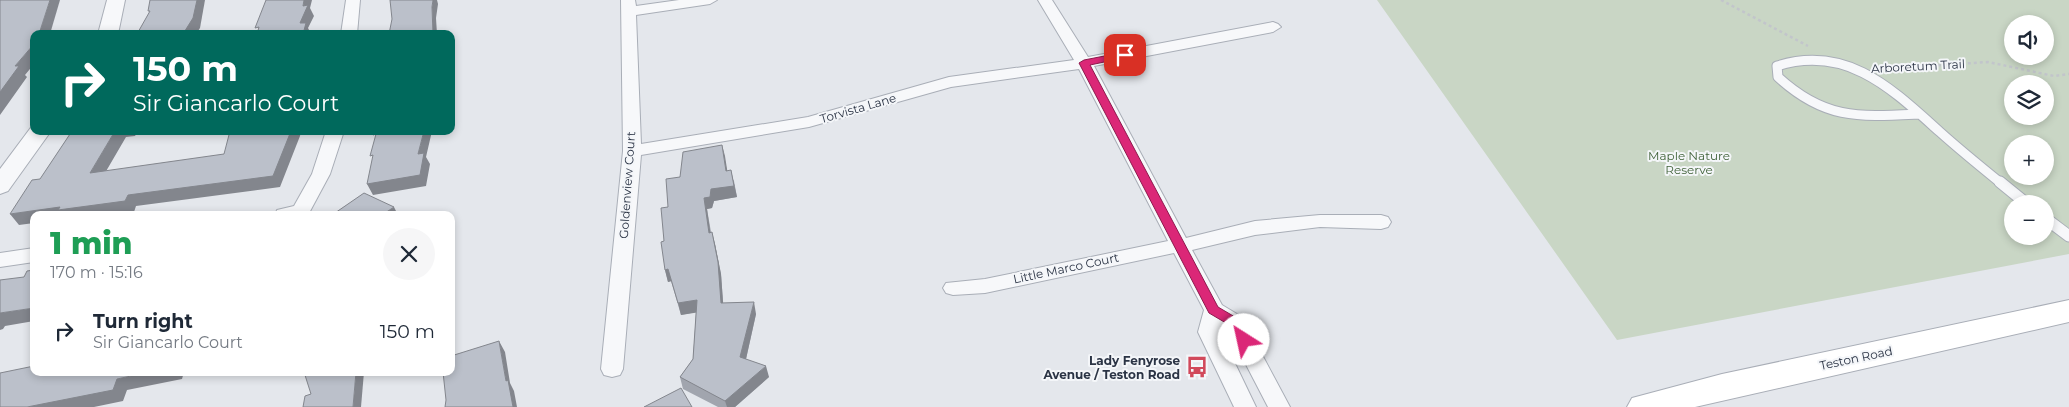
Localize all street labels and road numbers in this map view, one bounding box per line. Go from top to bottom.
street label: Arboretum Trail [1871,56,1965,76]
street label: Torvista Lane [818,90,898,126]
street label: Goldenview Court [616,131,638,239]
street label: Little Marco Court [1012,249,1120,287]
street label: Teston Road [1818,343,1894,373]

